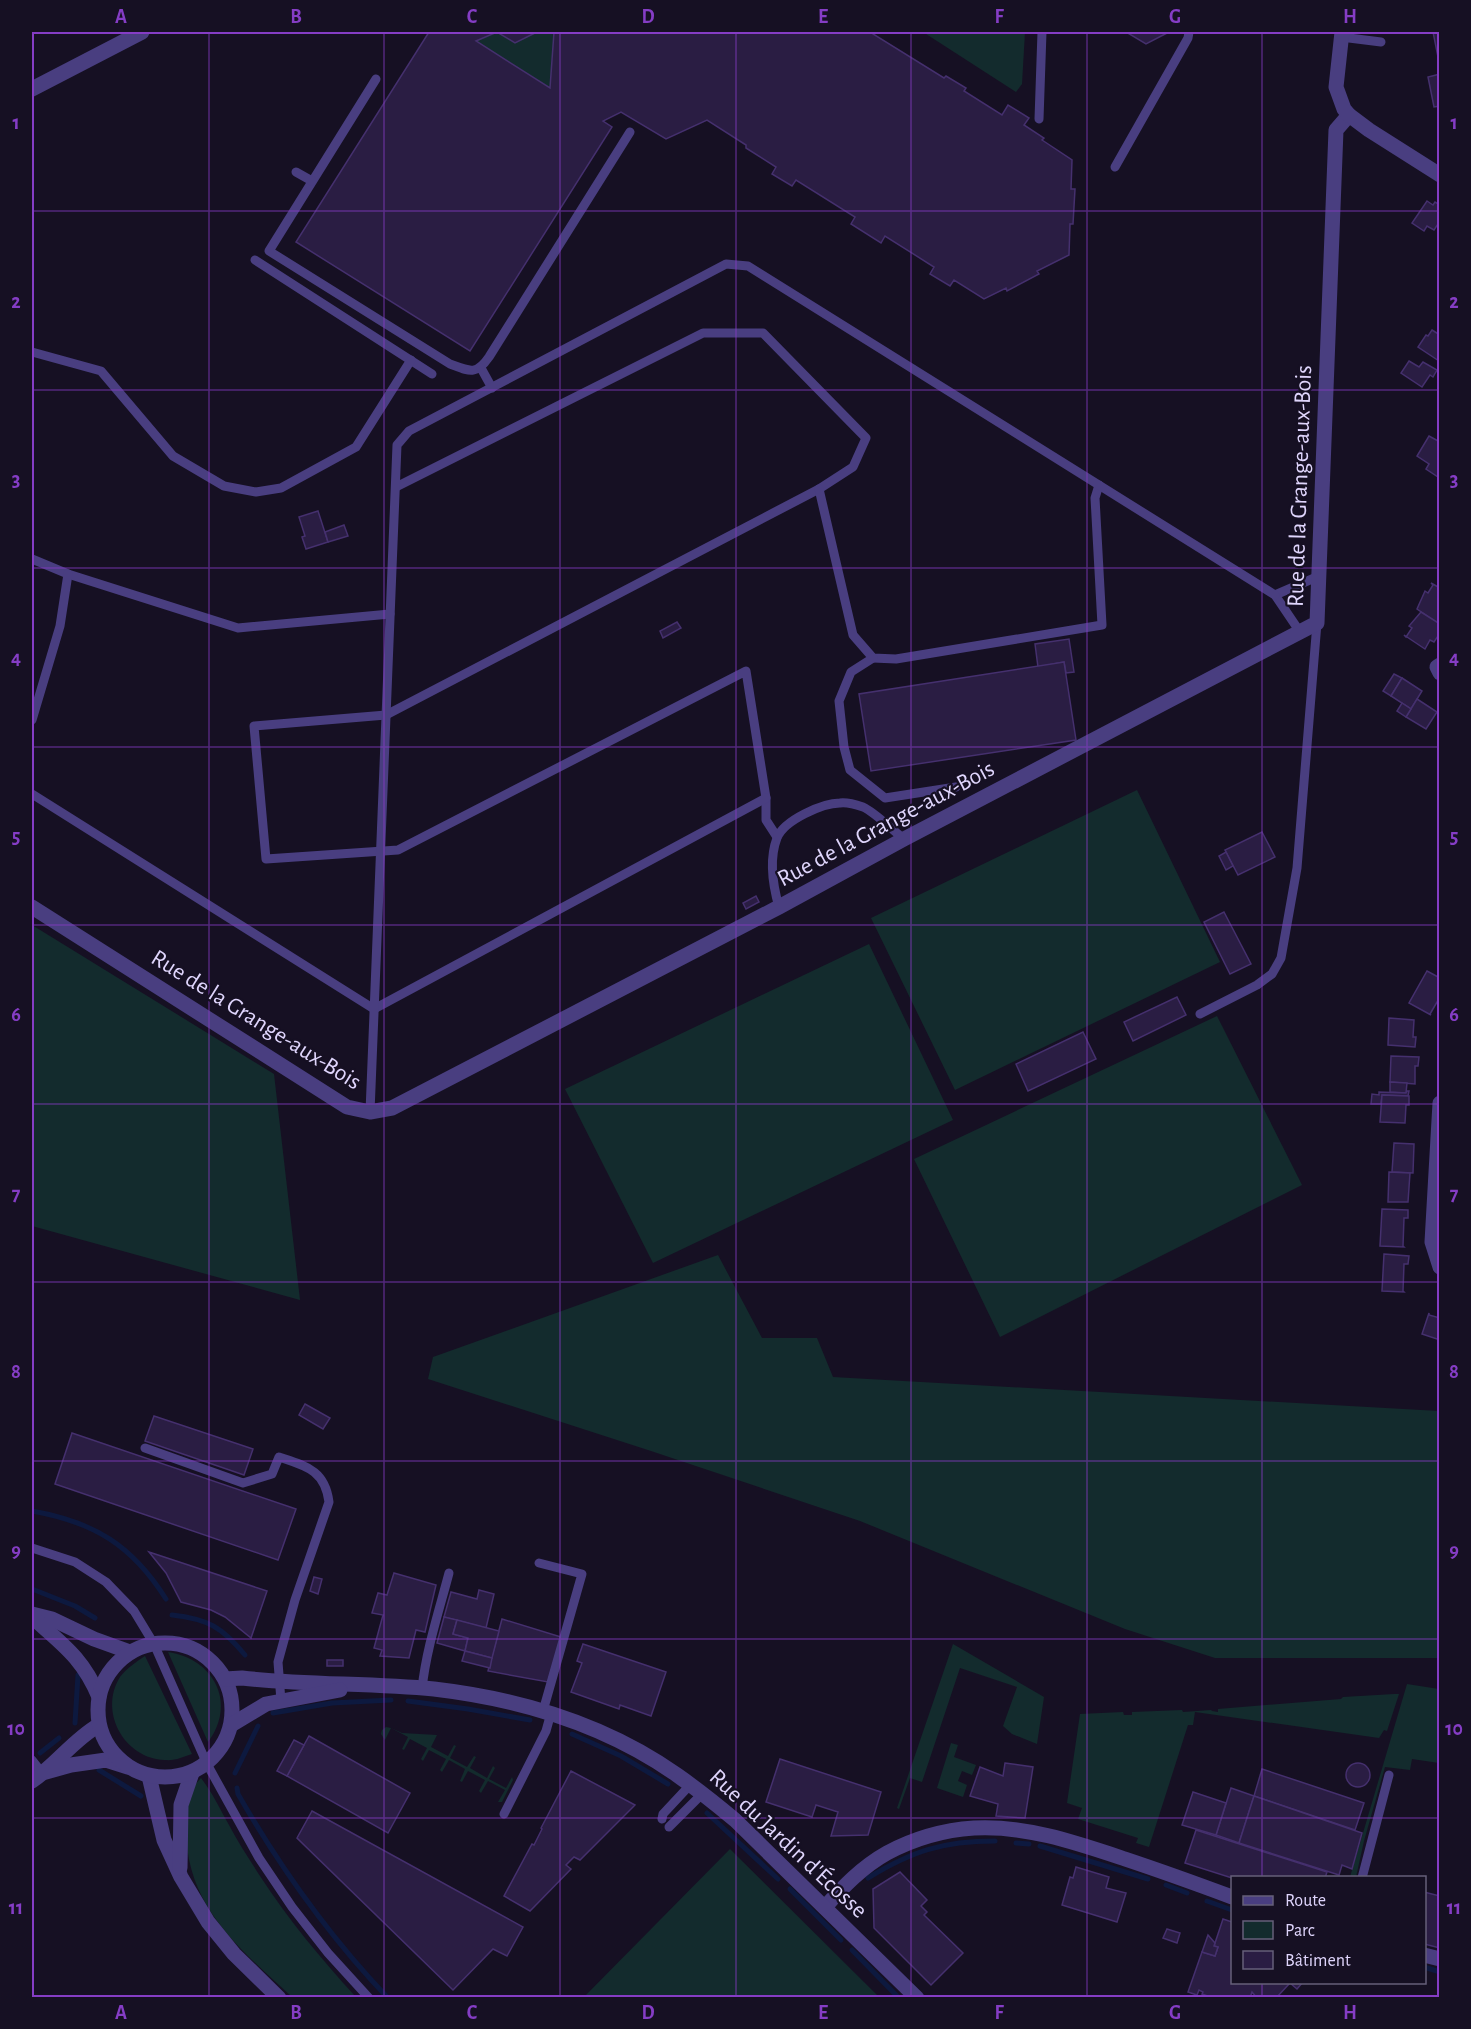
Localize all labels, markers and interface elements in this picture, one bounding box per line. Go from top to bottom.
text: A [115,7,127,27]
text: B [290,7,302,27]
text: C [467,7,478,27]
text: D [641,7,655,27]
text: E [818,7,828,27]
text: F [994,7,1004,27]
text: G [1169,7,1181,27]
text: H [1343,7,1357,27]
text: 1 [12,113,20,133]
text: 1 [1450,113,1458,133]
text: 2 [11,292,21,312]
text: 2 [1449,292,1459,312]
street label: Rue de la Grange-aux-Bois [1284,365,1316,607]
text: 3 [12,470,20,490]
text: 3 [1450,470,1458,490]
text: 4 [11,648,21,668]
text: 4 [1449,648,1459,668]
street label: Rue de la Grange-aux-Bois [773,757,999,891]
text: 5 [12,827,20,847]
text: 5 [1450,827,1458,847]
street label: Rue de la Grange-aux-Bois [147,946,365,1094]
text: 6 [11,1005,21,1025]
text: 6 [1449,1005,1459,1025]
text: 7 [12,1184,21,1204]
text: 7 [1450,1184,1459,1204]
text: 8 [11,1362,21,1382]
text: 8 [1449,1362,1459,1382]
text: 9 [11,1541,21,1561]
text: 9 [1449,1541,1459,1561]
text: 10 [7,1719,25,1739]
text: 10 [1445,1719,1463,1739]
street label: Rue du Jardin d'Écosse [704,1763,873,1923]
legend [1231,1876,1426,1984]
text: Route [1285,1892,1326,1910]
text: 11 [9,1898,23,1918]
text: 11 [1447,1898,1461,1918]
text: Parc [1285,1922,1315,1940]
text: Bâtiment [1285,1952,1351,1970]
text: A [115,2003,127,2023]
text: B [290,2003,302,2023]
text: C [467,2003,478,2023]
text: D [641,2003,655,2023]
text: E [818,2003,828,2023]
text: F [994,2003,1004,2023]
text: G [1169,2003,1181,2023]
text: H [1343,2003,1357,2023]

